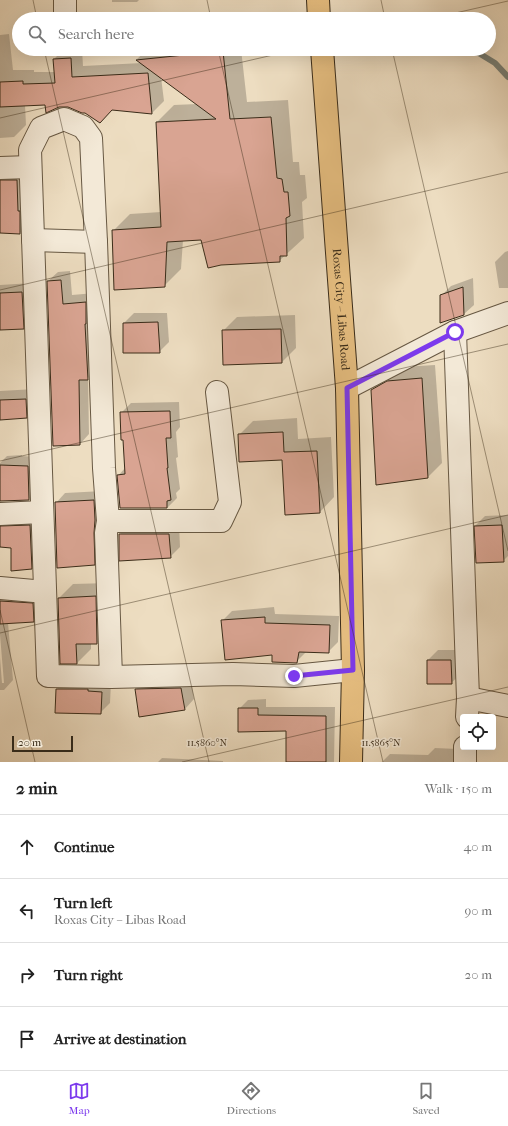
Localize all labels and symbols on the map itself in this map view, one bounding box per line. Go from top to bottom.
street label: Roxas City – Libas Road [330,248,353,371]
route start [446,323,464,341]
route end [285,667,303,685]
scale bar [12,734,73,753]
text: 11.5860°N [187,737,227,749]
text: 11.5865°N [362,737,401,749]

